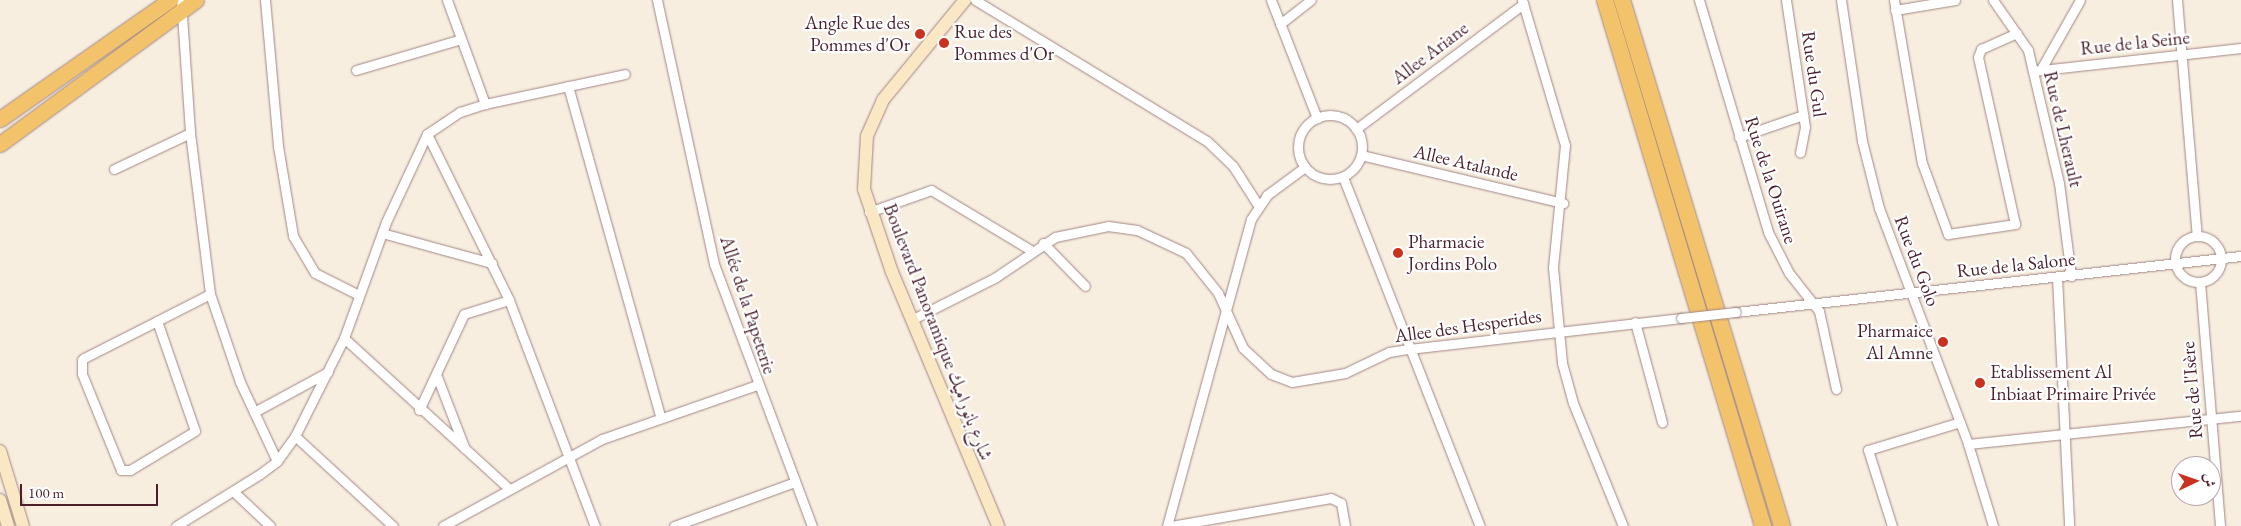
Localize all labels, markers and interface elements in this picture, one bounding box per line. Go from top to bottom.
place label: Angle Rue des Pommes d'Or [805,12,910,56]
street label: Allee Ariane [1387,17,1473,89]
place label: Rue des Pommes d'Or [954,21,1054,65]
street label: Rue de la Seine [2079,26,2191,60]
marker: Angle Rue des Pommes d'Or [914,28,926,40]
street label: Rue du Gul [1797,30,1831,118]
marker: Rue des Pommes d'Or [938,37,950,49]
street label: Rue de Lherault [2039,69,2087,189]
street label: Rue de la Ouirane [1740,114,1802,246]
street label: Allee Atalande [1412,140,1520,186]
street label: Boulevard Panoramique شارع بانوراميك [878,200,998,464]
street label: Rue du Golo [1889,213,1945,309]
place label: Pharmacie Jordins Polo [1408,231,1497,275]
street label: Allée de la Papeterie [715,233,781,377]
marker: Pharmacie Jordins Polo [1392,247,1404,259]
street label: Rue de la Salone [1955,247,2077,283]
street label: Allee des Hesperides [1393,304,1543,348]
place label: Pharmaice Al Amne [1857,320,1933,364]
marker: Pharmaice Al Amne [1937,336,1949,348]
street label: Rue de l'Isère [2176,340,2208,440]
place label: Etablissement Al Inbiaat Primaire Privée [1990,361,2156,405]
marker: Etablissement Al Inbiaat Primaire Privée [1974,377,1986,389]
north arrow [2171,456,2221,506]
text: ش [2201,473,2219,488]
scale bar [22,474,160,506]
text: 100 m [28,483,64,502]

